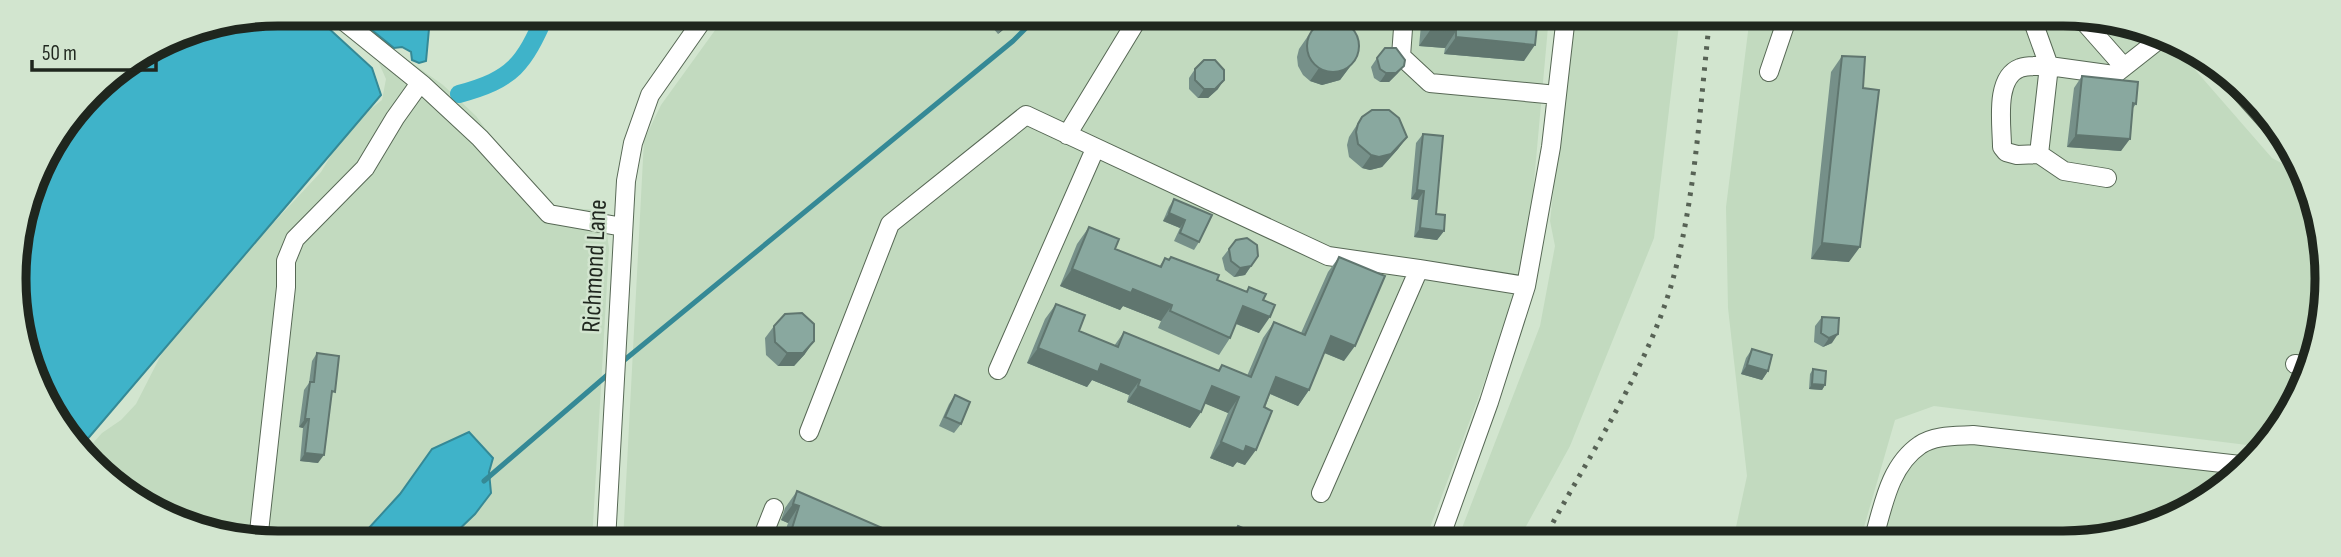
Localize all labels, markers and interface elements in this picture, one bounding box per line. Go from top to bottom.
scale bar [32,28,156,72]
text: 50 m [42,41,77,66]
street label: Richmond Lane [576,199,614,333]

